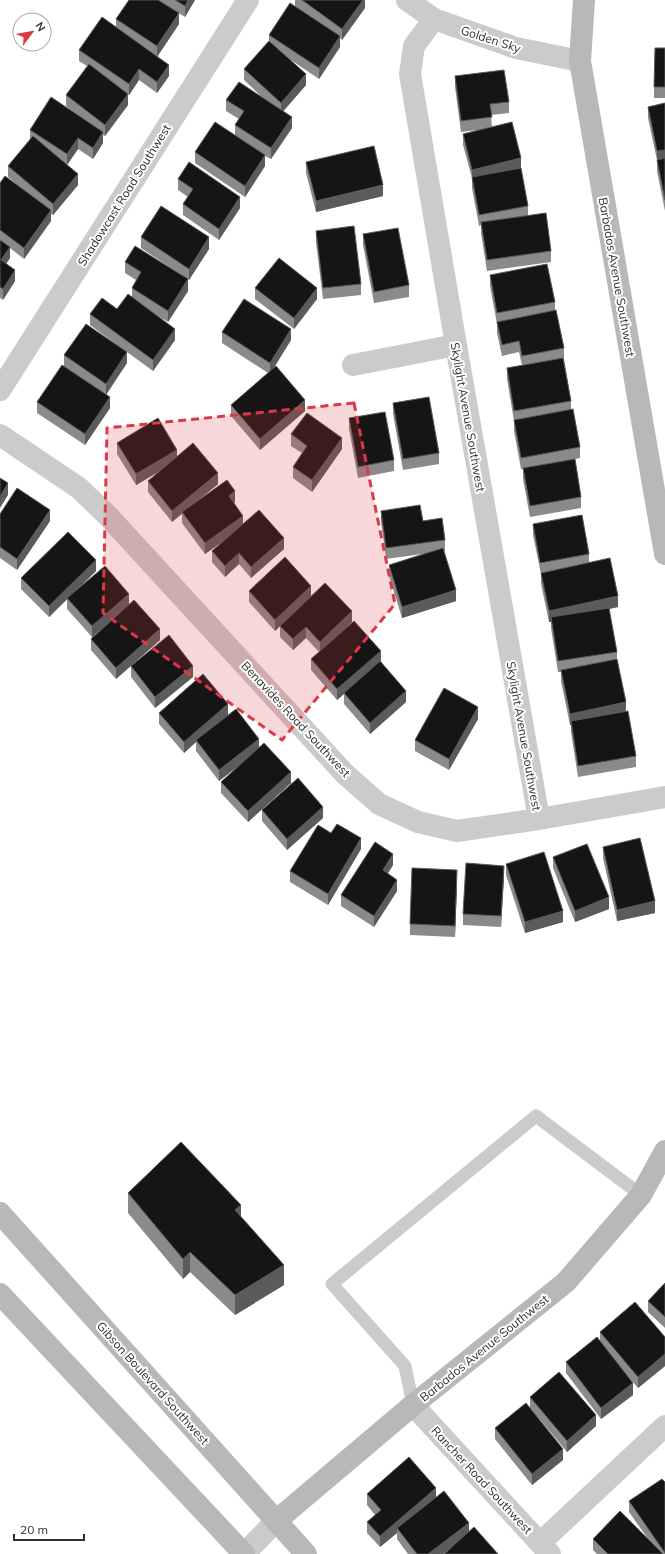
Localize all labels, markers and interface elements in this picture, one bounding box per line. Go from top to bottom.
north arrow [12,12,52,52]
text: N [32,19,49,34]
street label: Golden Sky [459,22,523,56]
street label: Shadowcast Road Southwest [74,121,174,269]
street label: Barbados Avenue Southwest [596,196,638,358]
street label: Skylight Avenue Southwest [447,341,489,493]
street label: Benavides Road Southwest [238,658,354,780]
street label: Skylight Avenue Southwest [503,660,545,812]
street label: Barbados Avenue Southwest [416,1291,552,1405]
street label: Gibson Boulevard Southwest [94,1318,212,1448]
street label: Rancher Road Southwest [428,1423,536,1537]
scale bar [14,1516,84,1542]
text: 20 m [20,1522,48,1537]

